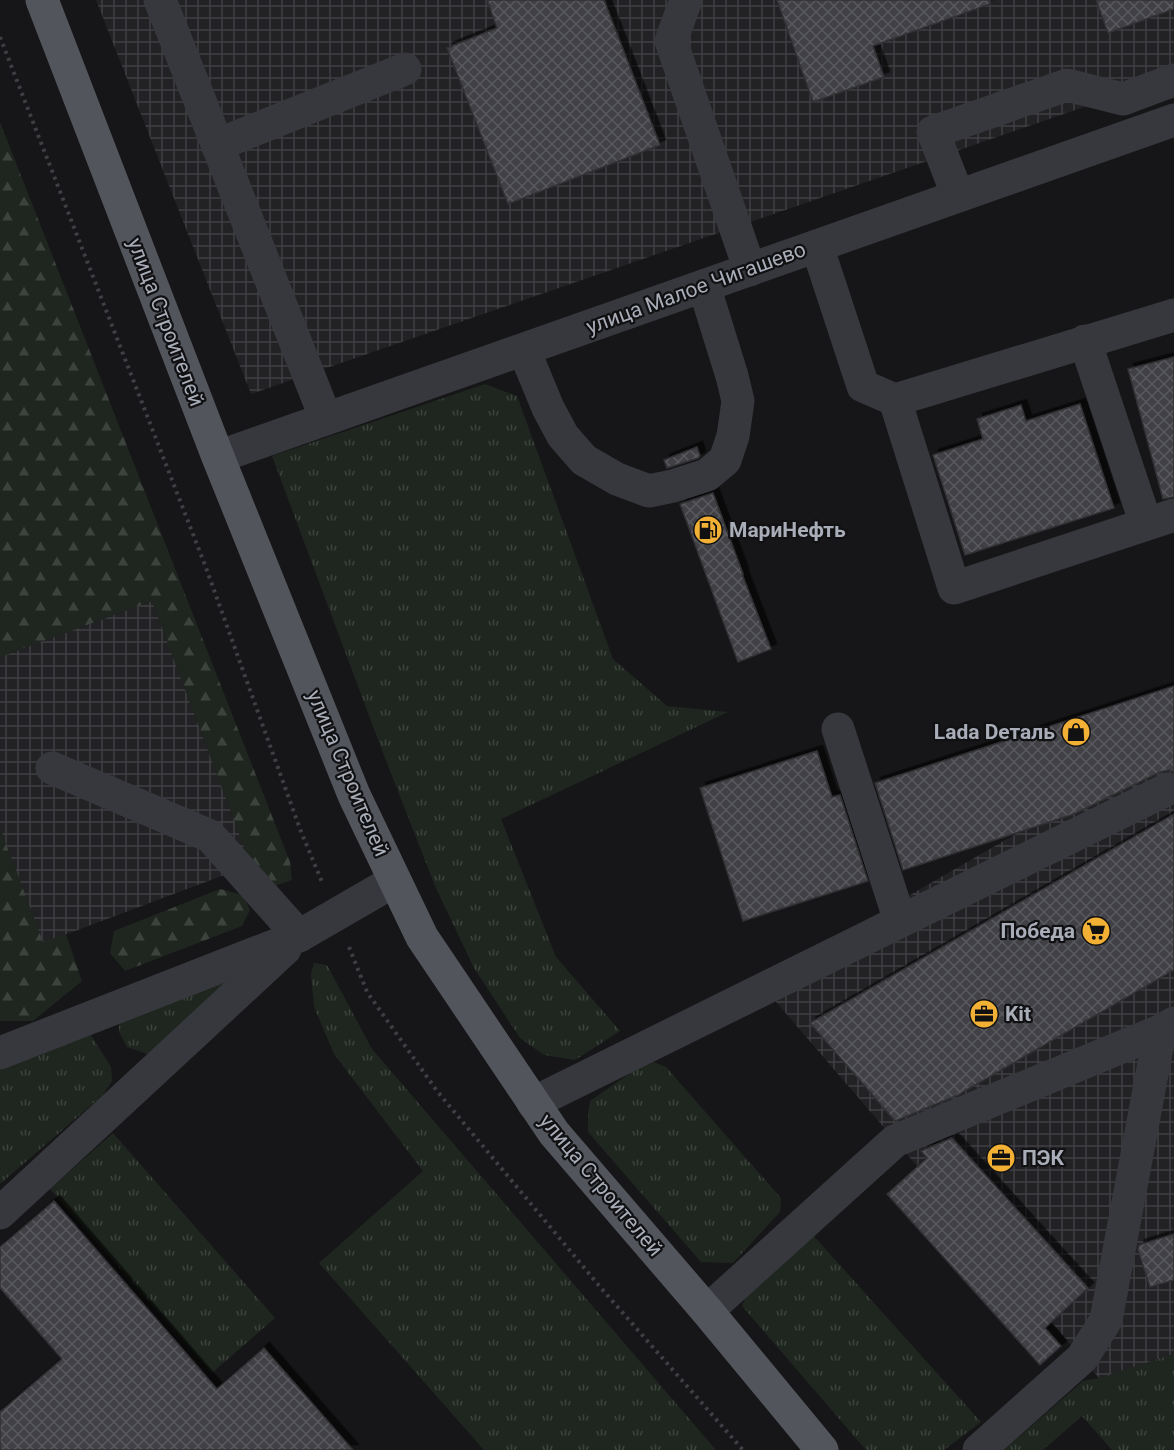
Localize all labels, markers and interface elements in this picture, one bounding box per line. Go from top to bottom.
street label: улица Строителей [123,234,209,410]
street label: улица Малое Чигашево [583,237,809,339]
fuel station icon: МариНефть [692,514,724,546]
place label: МариНефть [729,518,846,542]
street label: улица Строителей [302,686,394,860]
shop icon: Lada Dеталь [1060,716,1092,748]
place label: Lada Dеталь [934,720,1055,744]
supermarket icon: Победа [1080,915,1112,947]
place label: Победа [1000,919,1075,943]
office icon: Kit [968,998,1000,1030]
place label: Kit [1005,1002,1031,1026]
street label: улица Строителей [534,1109,668,1261]
office icon: ПЭК [985,1142,1017,1174]
place label: ПЭК [1022,1146,1064,1170]

